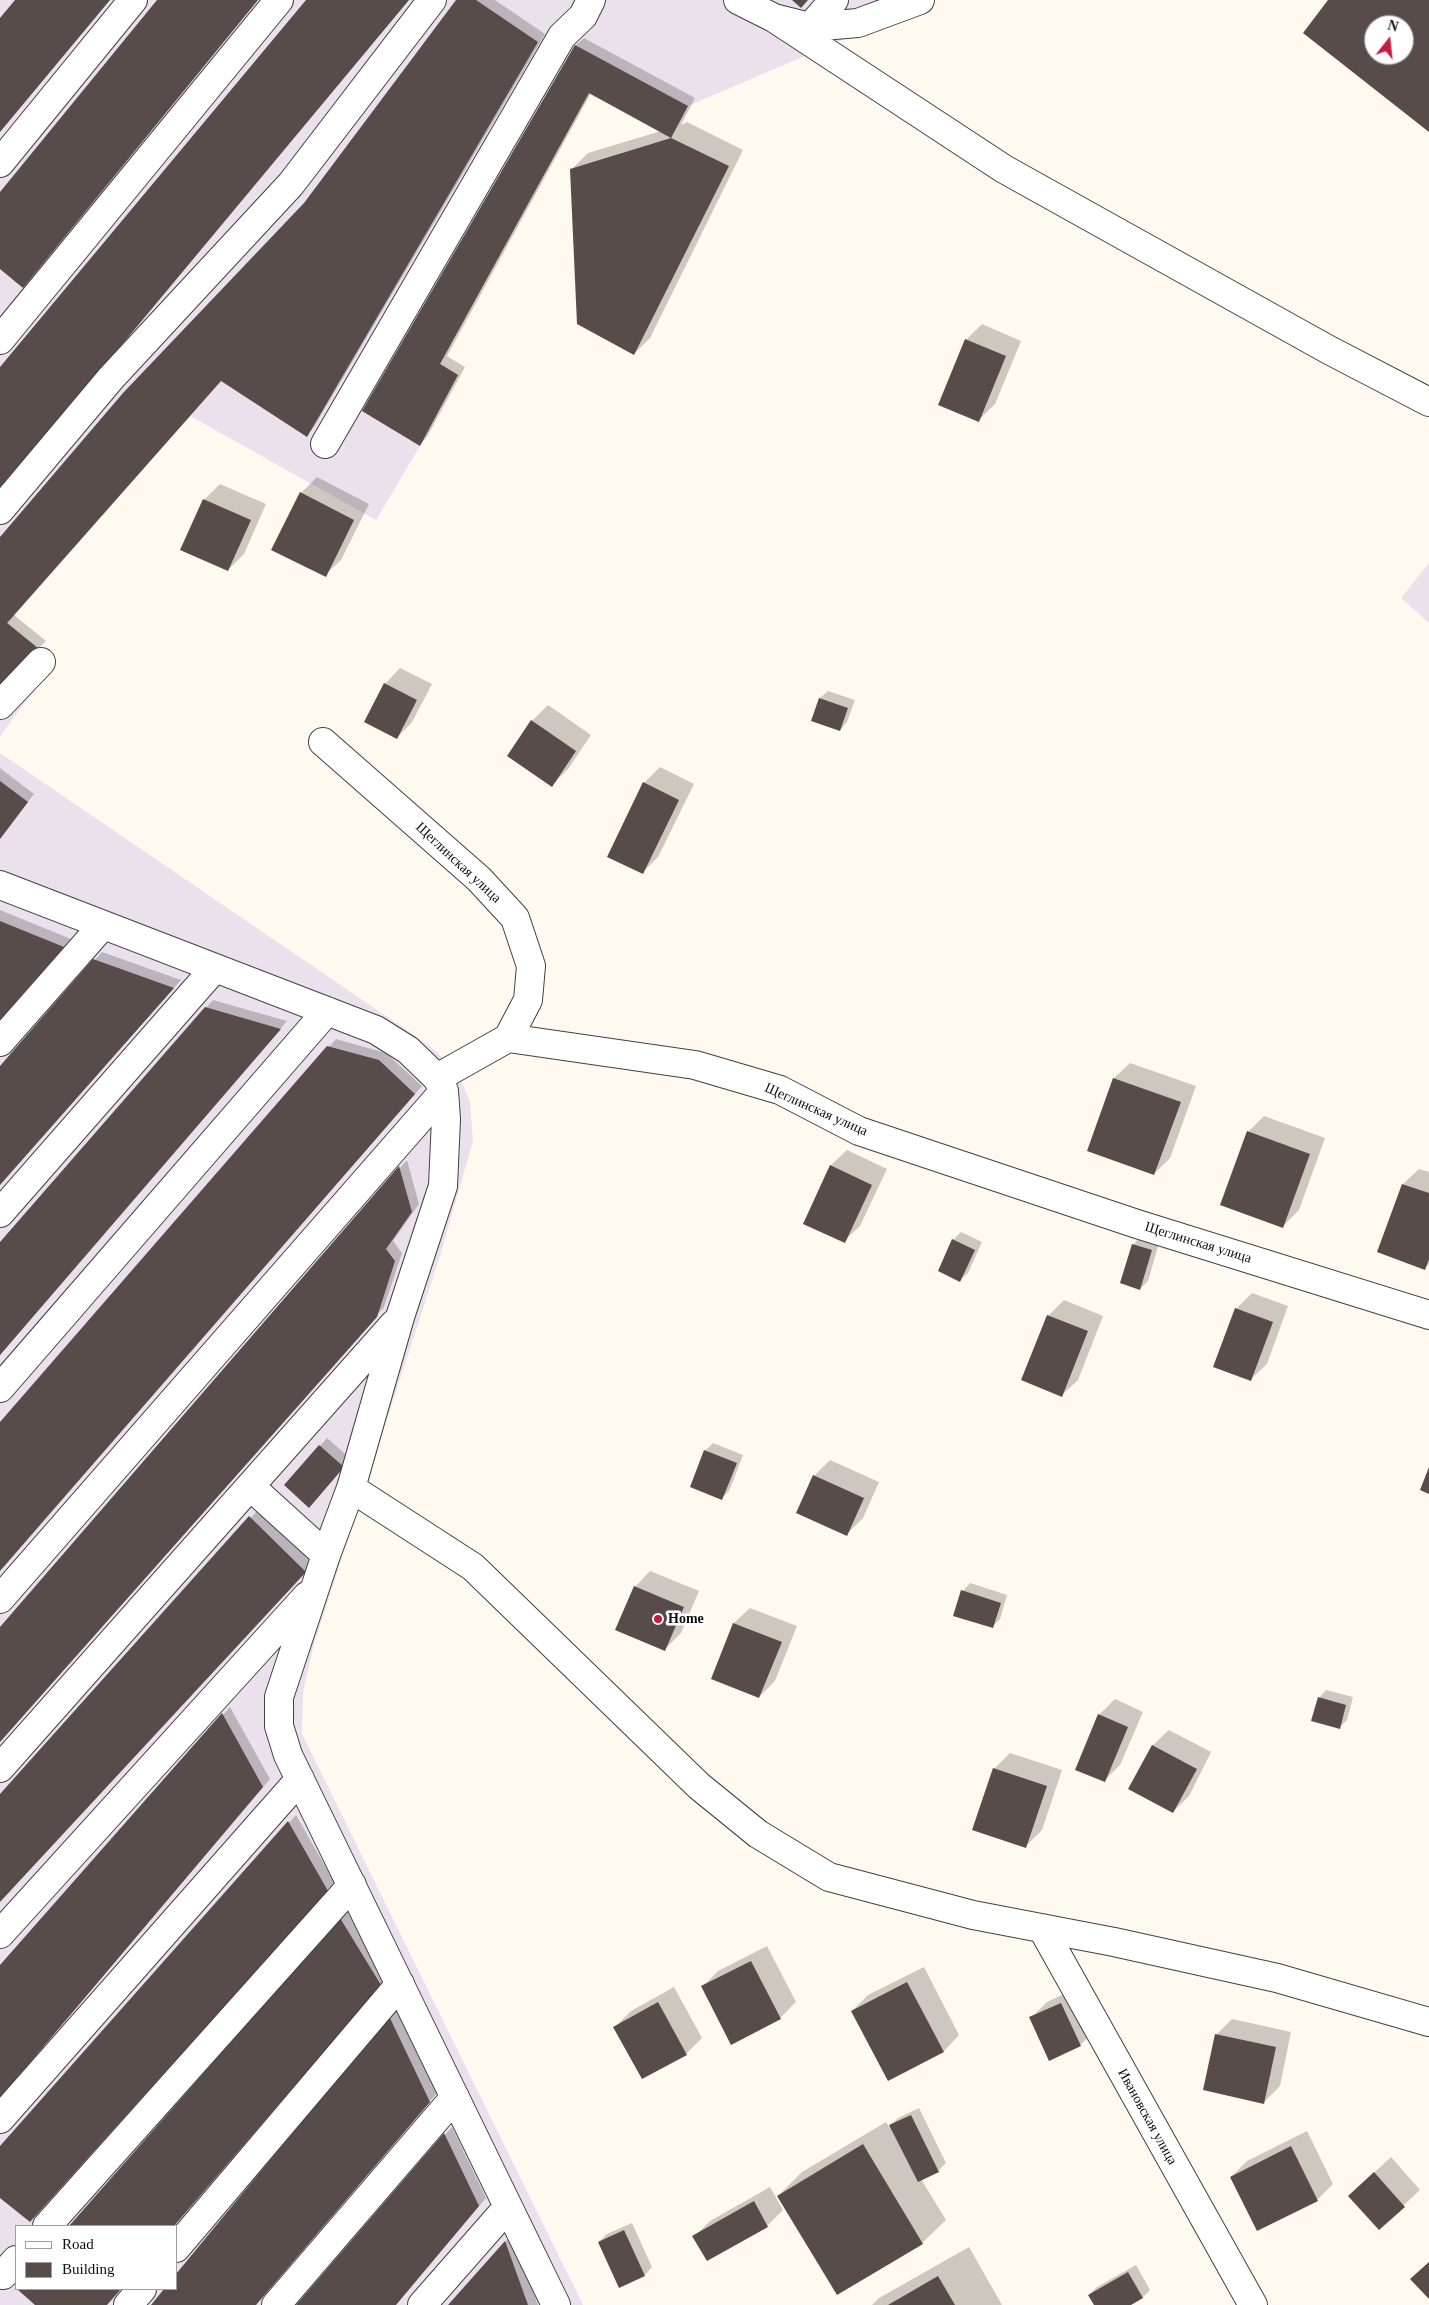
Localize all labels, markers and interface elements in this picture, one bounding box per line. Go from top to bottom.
north arrow [1364,15,1414,65]
text: N [1386,17,1400,35]
street label: Щеглинская улица [412,819,504,907]
street label: Щеглинская улица [762,1080,870,1140]
street label: Щеглинская улица [1143,1219,1253,1267]
place label: Home [668,1611,704,1627]
marker: Home [652,1613,664,1625]
street label: Ивановская улица [1114,2066,1180,2168]
legend [15,2225,178,2290]
text: Road [62,2236,94,2252]
text: Building [62,2261,115,2277]

